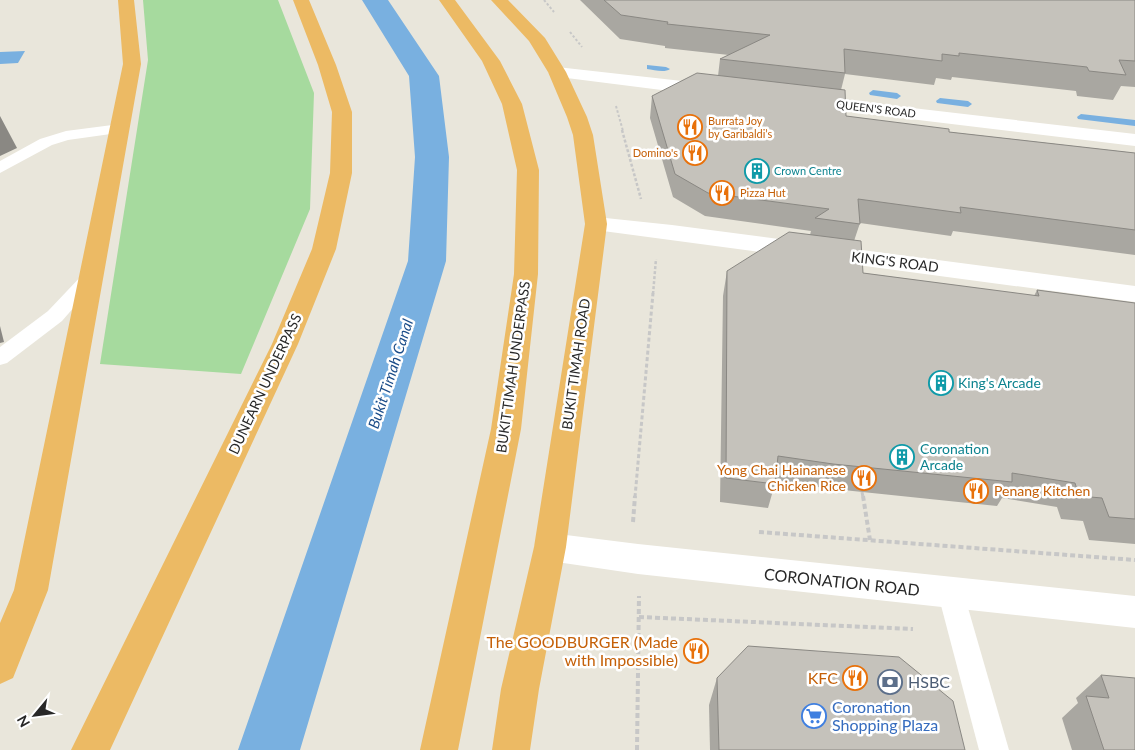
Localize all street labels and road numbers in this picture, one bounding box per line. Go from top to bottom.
street label: QUEEN'S ROAD [835,97,917,120]
street label: KING'S ROAD [850,248,940,275]
street label: BUKIT TIMAH UNDERPASS [492,280,533,454]
street label: BUKIT TIMAH ROAD [558,297,593,431]
street label: DUNEARN UNDERPASS [224,311,305,457]
street label: CORONATION ROAD [763,564,921,599]

